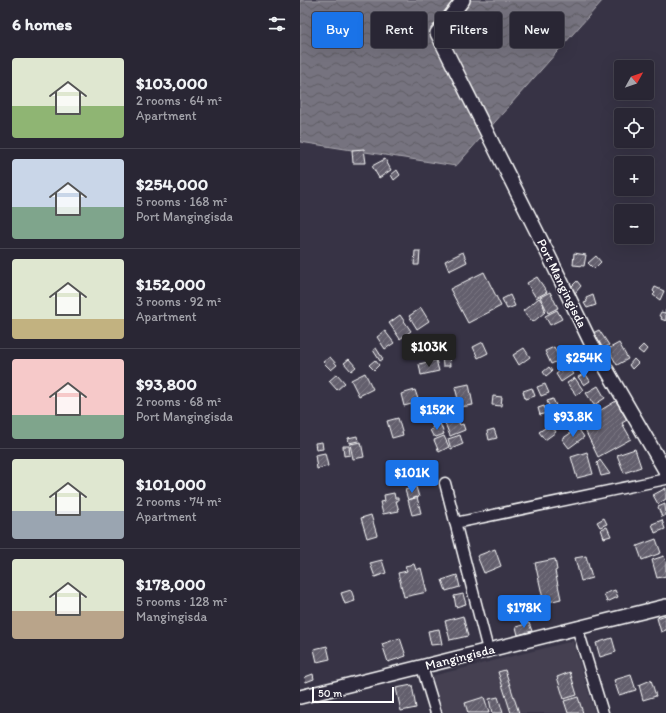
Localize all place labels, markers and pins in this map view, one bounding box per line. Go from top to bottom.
pin: $103K [401,334,457,368]
pin: $254K [556,345,612,379]
pin: $152K [409,397,465,431]
pin: $93.8K [540,404,606,438]
pin: $101K [384,460,440,494]
pin: $178K [496,595,552,629]

